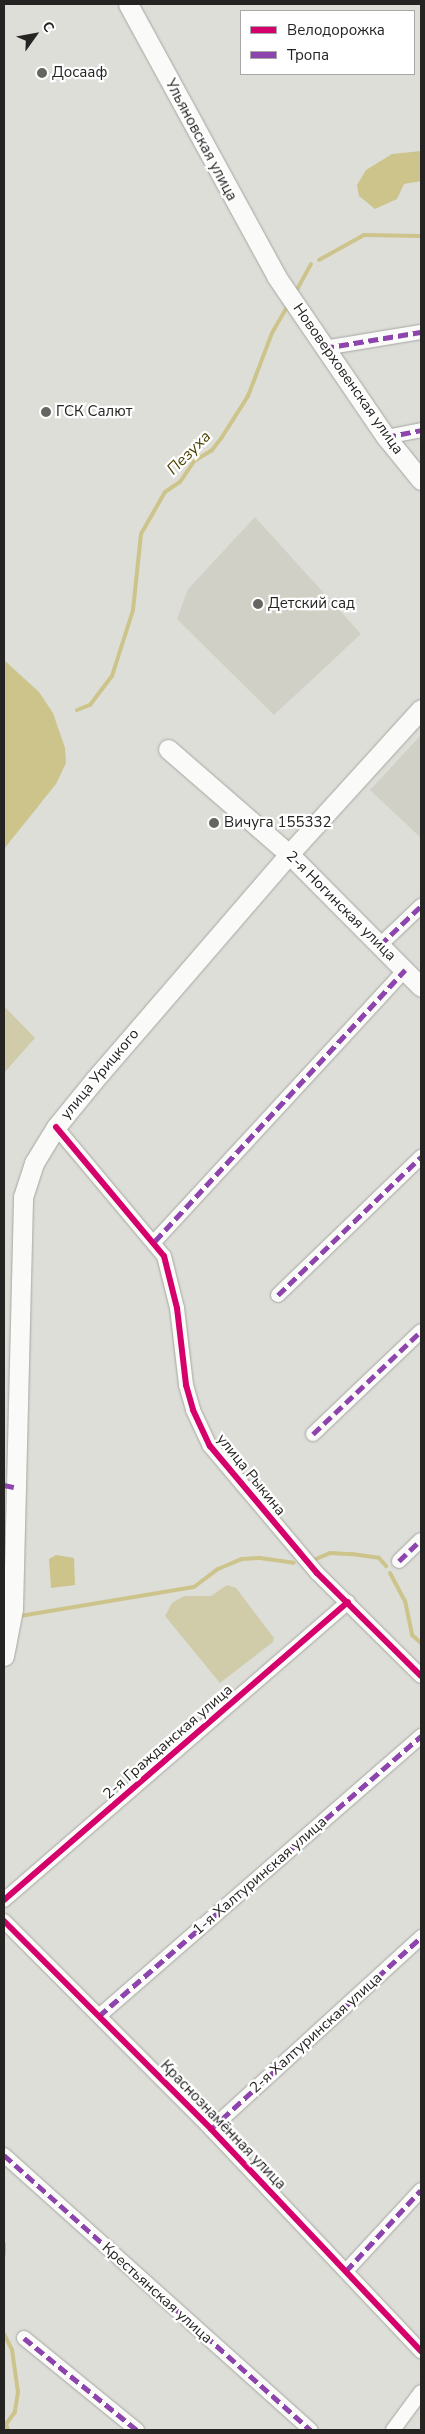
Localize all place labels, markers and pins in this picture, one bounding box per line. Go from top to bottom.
place label: Досааф [52,64,107,82]
marker: Досааф [36,67,48,79]
place label: ГСК Салют [56,403,132,421]
marker: ГСК Салют [40,406,52,418]
place label: Детский сад [268,595,355,613]
marker: Детский сад [252,598,264,610]
place label: Вичуга 155332 [224,814,332,832]
marker: Вичуга 155332 [208,817,220,829]

